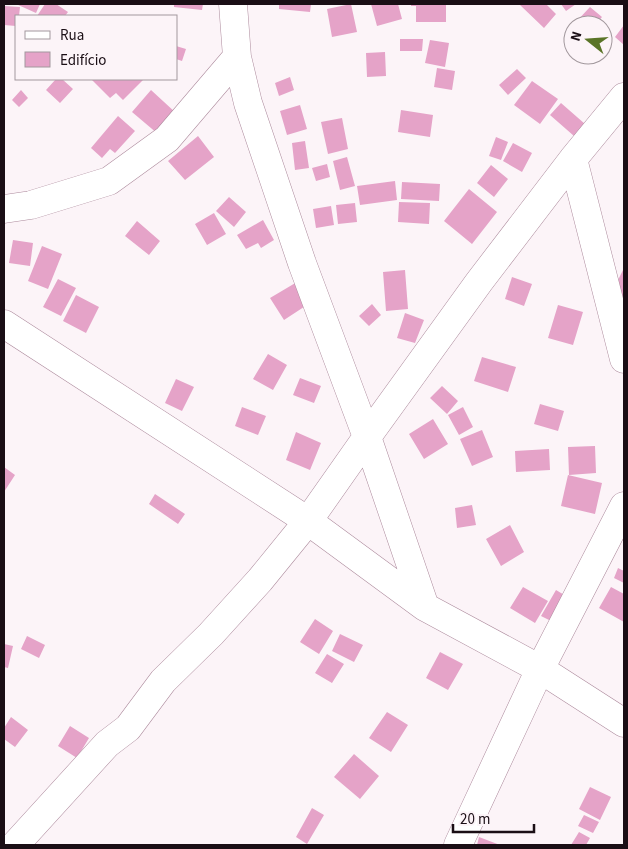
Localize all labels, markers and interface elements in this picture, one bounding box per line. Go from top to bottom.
legend [15,15,178,80]
north arrow [563,15,613,65]
text: Rua [60,25,84,46]
text: N [566,29,587,44]
text: Edifício [60,50,107,71]
scale bar [453,802,534,834]
text: 20 m [460,809,490,830]

